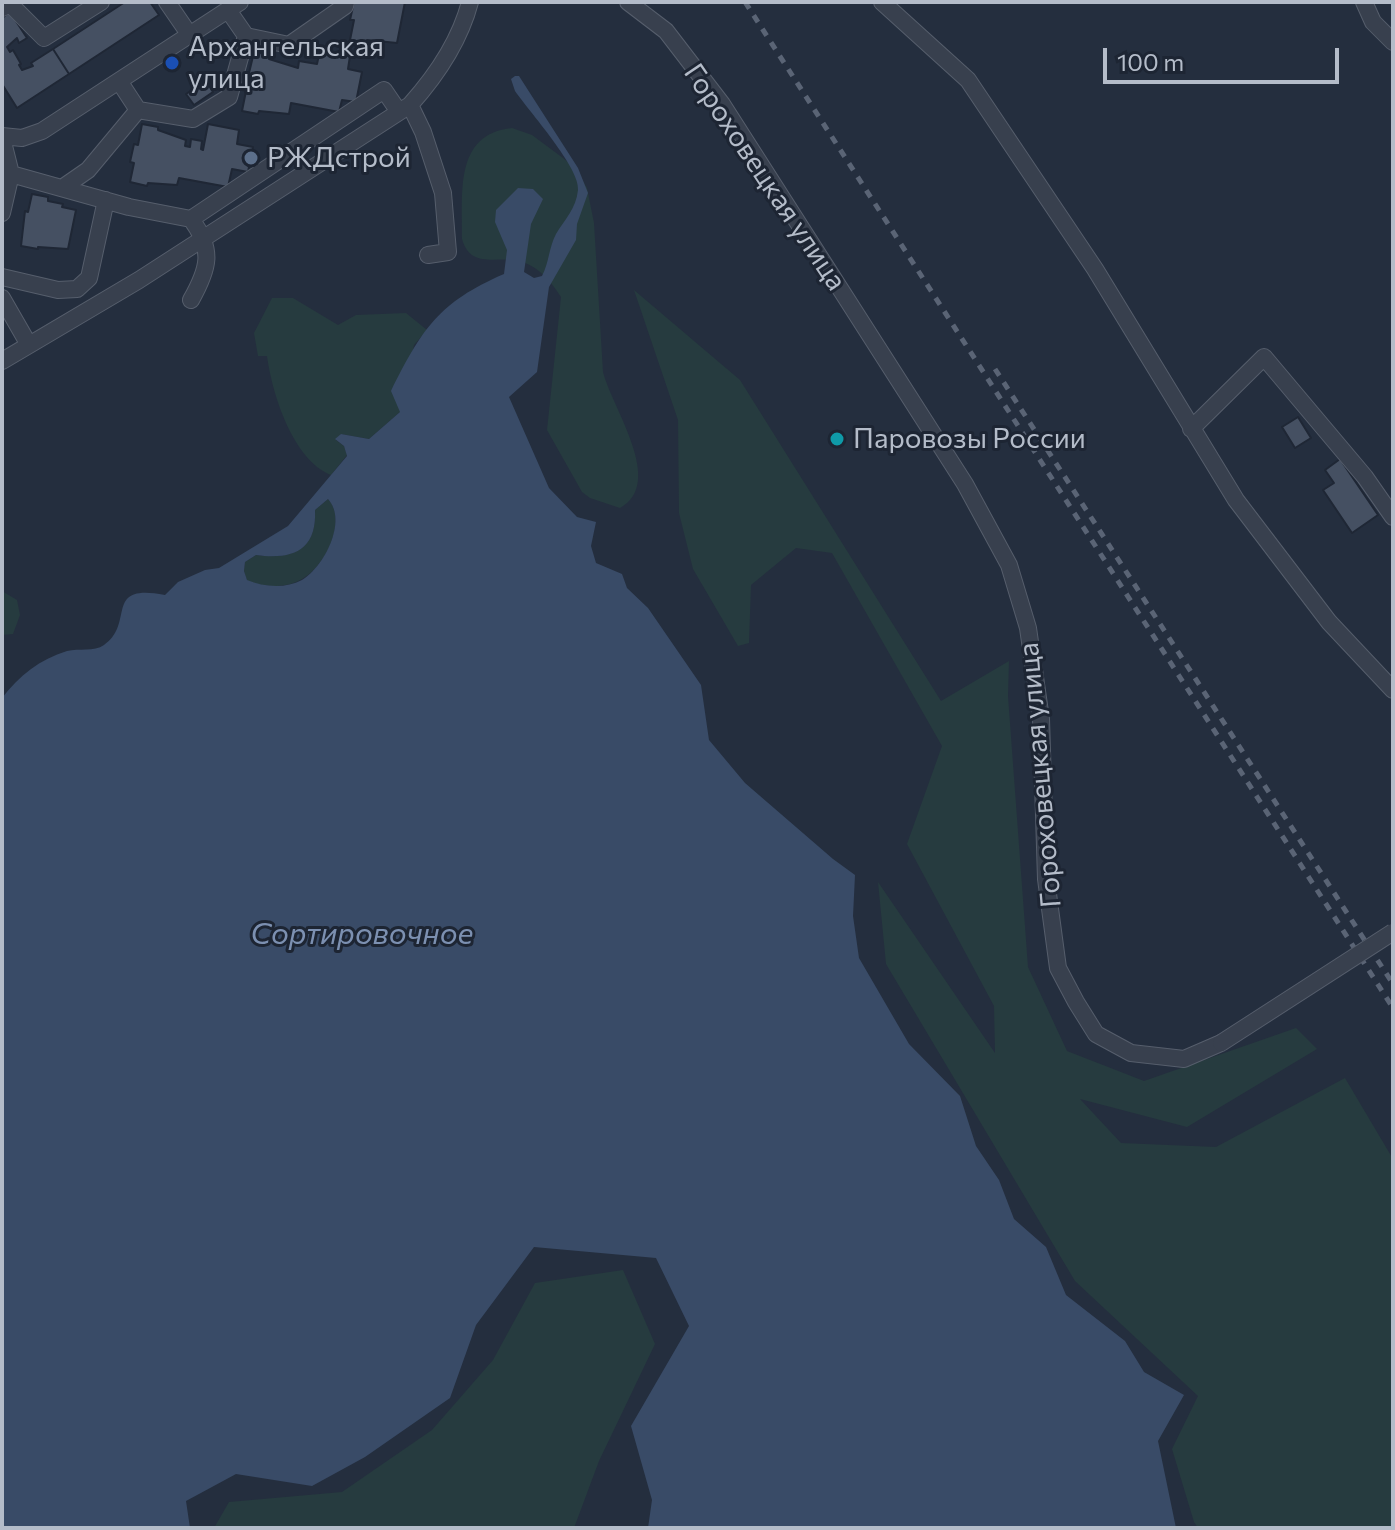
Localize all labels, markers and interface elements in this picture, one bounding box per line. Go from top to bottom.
place label: Архангельская улица [188,30,384,96]
scale bar [1107,32,1343,82]
text: 100 m [1117,47,1184,76]
marker: Архангельская улица [163,54,181,72]
street label: Гороховецкая улица [677,57,853,297]
place label: РЖДстрой [267,141,411,175]
marker: РЖДстрой [242,149,260,167]
place label: Паровозы России [853,422,1086,456]
marker: Паровозы России [828,430,846,448]
street label: Гороховецкая улица [1012,641,1068,909]
water label: Сортировочное [251,916,473,952]

